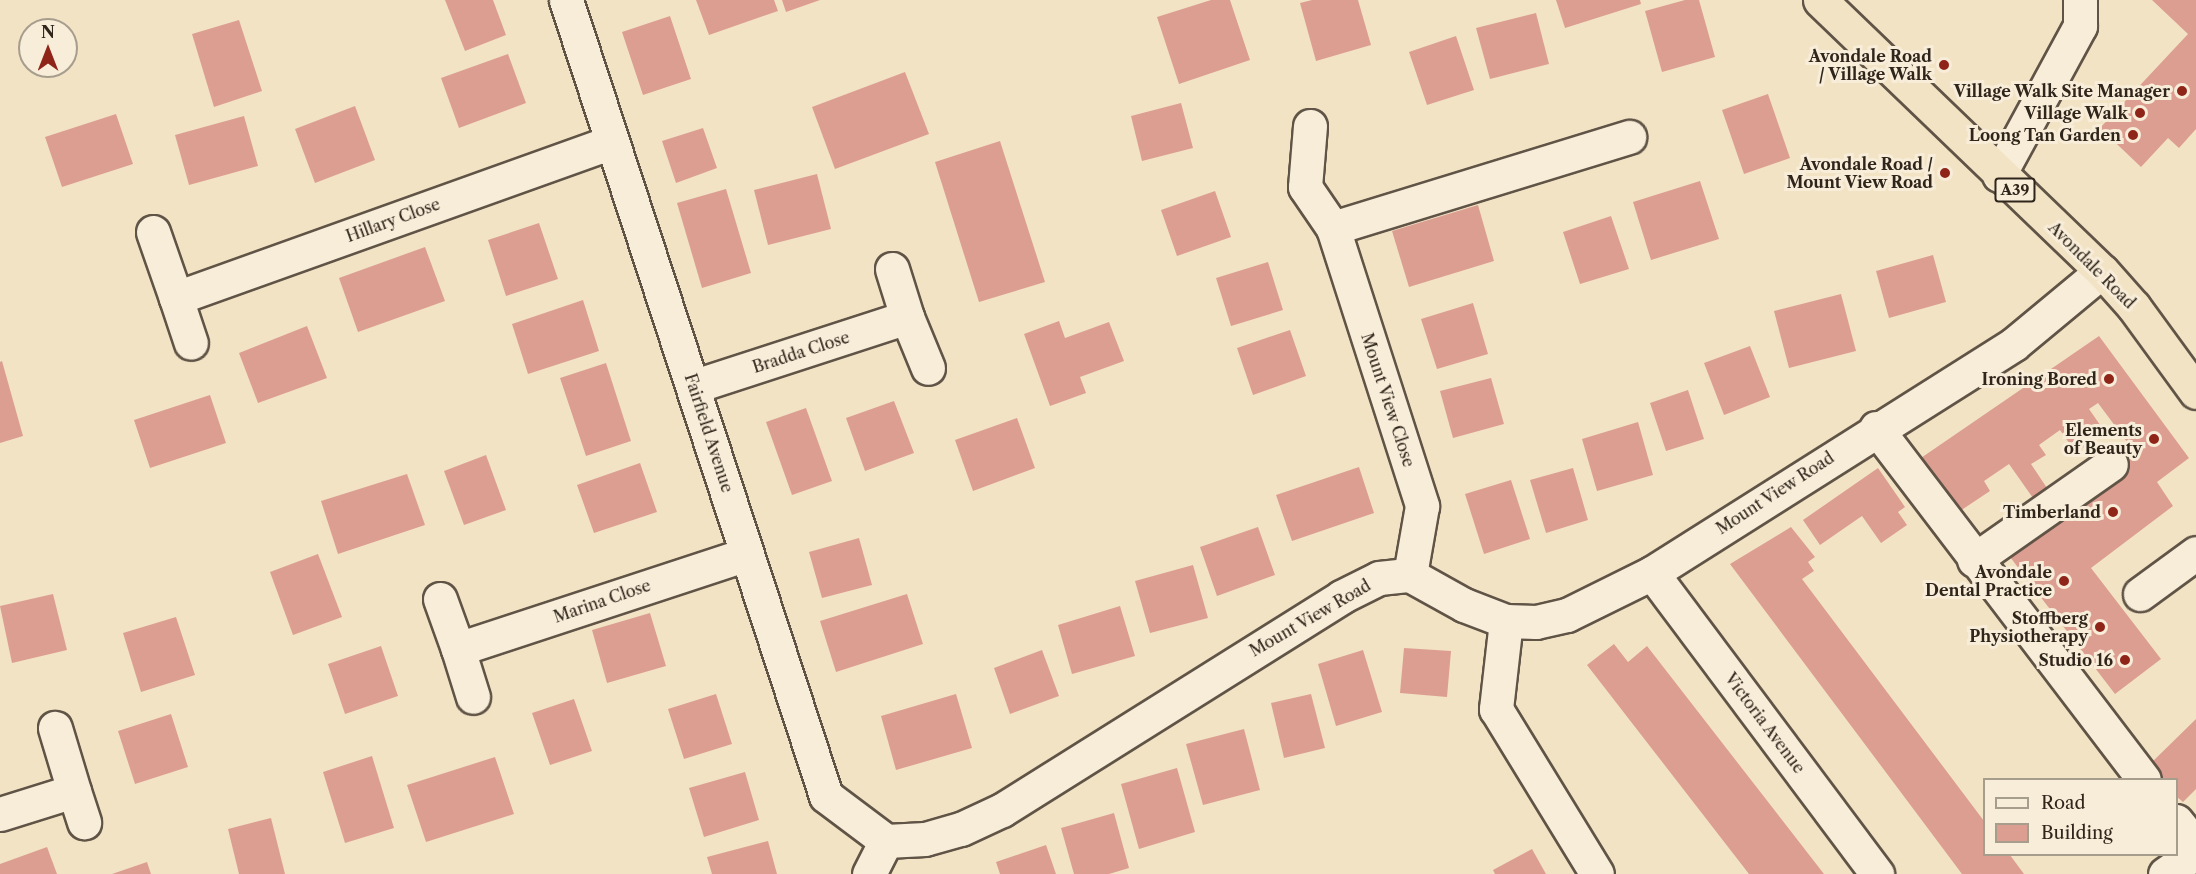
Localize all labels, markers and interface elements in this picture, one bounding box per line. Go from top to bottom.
north arrow [18,18,78,78]
text: N [41,22,55,42]
place label: Avondale Road / Village Walk [1809,46,1932,84]
marker: Avondale Road / Village Walk [1937,58,1951,72]
place label: Village Walk Site Manager [1953,81,2170,101]
marker: Village Walk Site Manager [2175,84,2189,98]
place label: Village Walk [2024,103,2128,123]
marker: Village Walk [2133,106,2147,120]
place label: Loong Tan Garden [1968,125,2121,145]
marker: Loong Tan Garden [2126,128,2140,142]
place label: Avondale Road / Mount View Road [1785,154,1933,192]
marker: Avondale Road / Mount View Road [1938,166,1952,180]
road number: A39 [1994,178,2036,202]
street label: Hillary Close [343,194,443,246]
street label: Avondale Road [2045,218,2139,312]
street label: Bradda Close [750,327,852,377]
street label: Mount View Close [1357,330,1419,470]
place label: Ironing Bored [1982,369,2097,389]
street label: Fairfield Avenue [681,371,737,495]
marker: Ironing Bored [2102,372,2116,386]
place label: Elements of Beauty [2064,420,2142,458]
marker: Elements of Beauty [2147,432,2161,446]
street label: Mount View Road [1712,447,1838,539]
place label: Timberland [2003,502,2101,522]
marker: Timberland [2106,505,2120,519]
place label: Avondale Dental Practice [1925,562,2052,600]
marker: Avondale Dental Practice [2057,574,2071,588]
street label: Marina Close [551,575,653,627]
street label: Mount View Road [1246,575,1374,661]
place label: Stoffberg Physiotherapy [1969,608,2088,646]
marker: Stoffberg Physiotherapy [2093,620,2107,634]
place label: Studio 16 [2038,650,2113,670]
marker: Studio 16 [2118,653,2132,667]
street label: Victoria Avenue [1721,669,1809,777]
legend [1983,778,2178,856]
text: Road [2041,792,2086,814]
text: Building [2041,822,2113,844]

